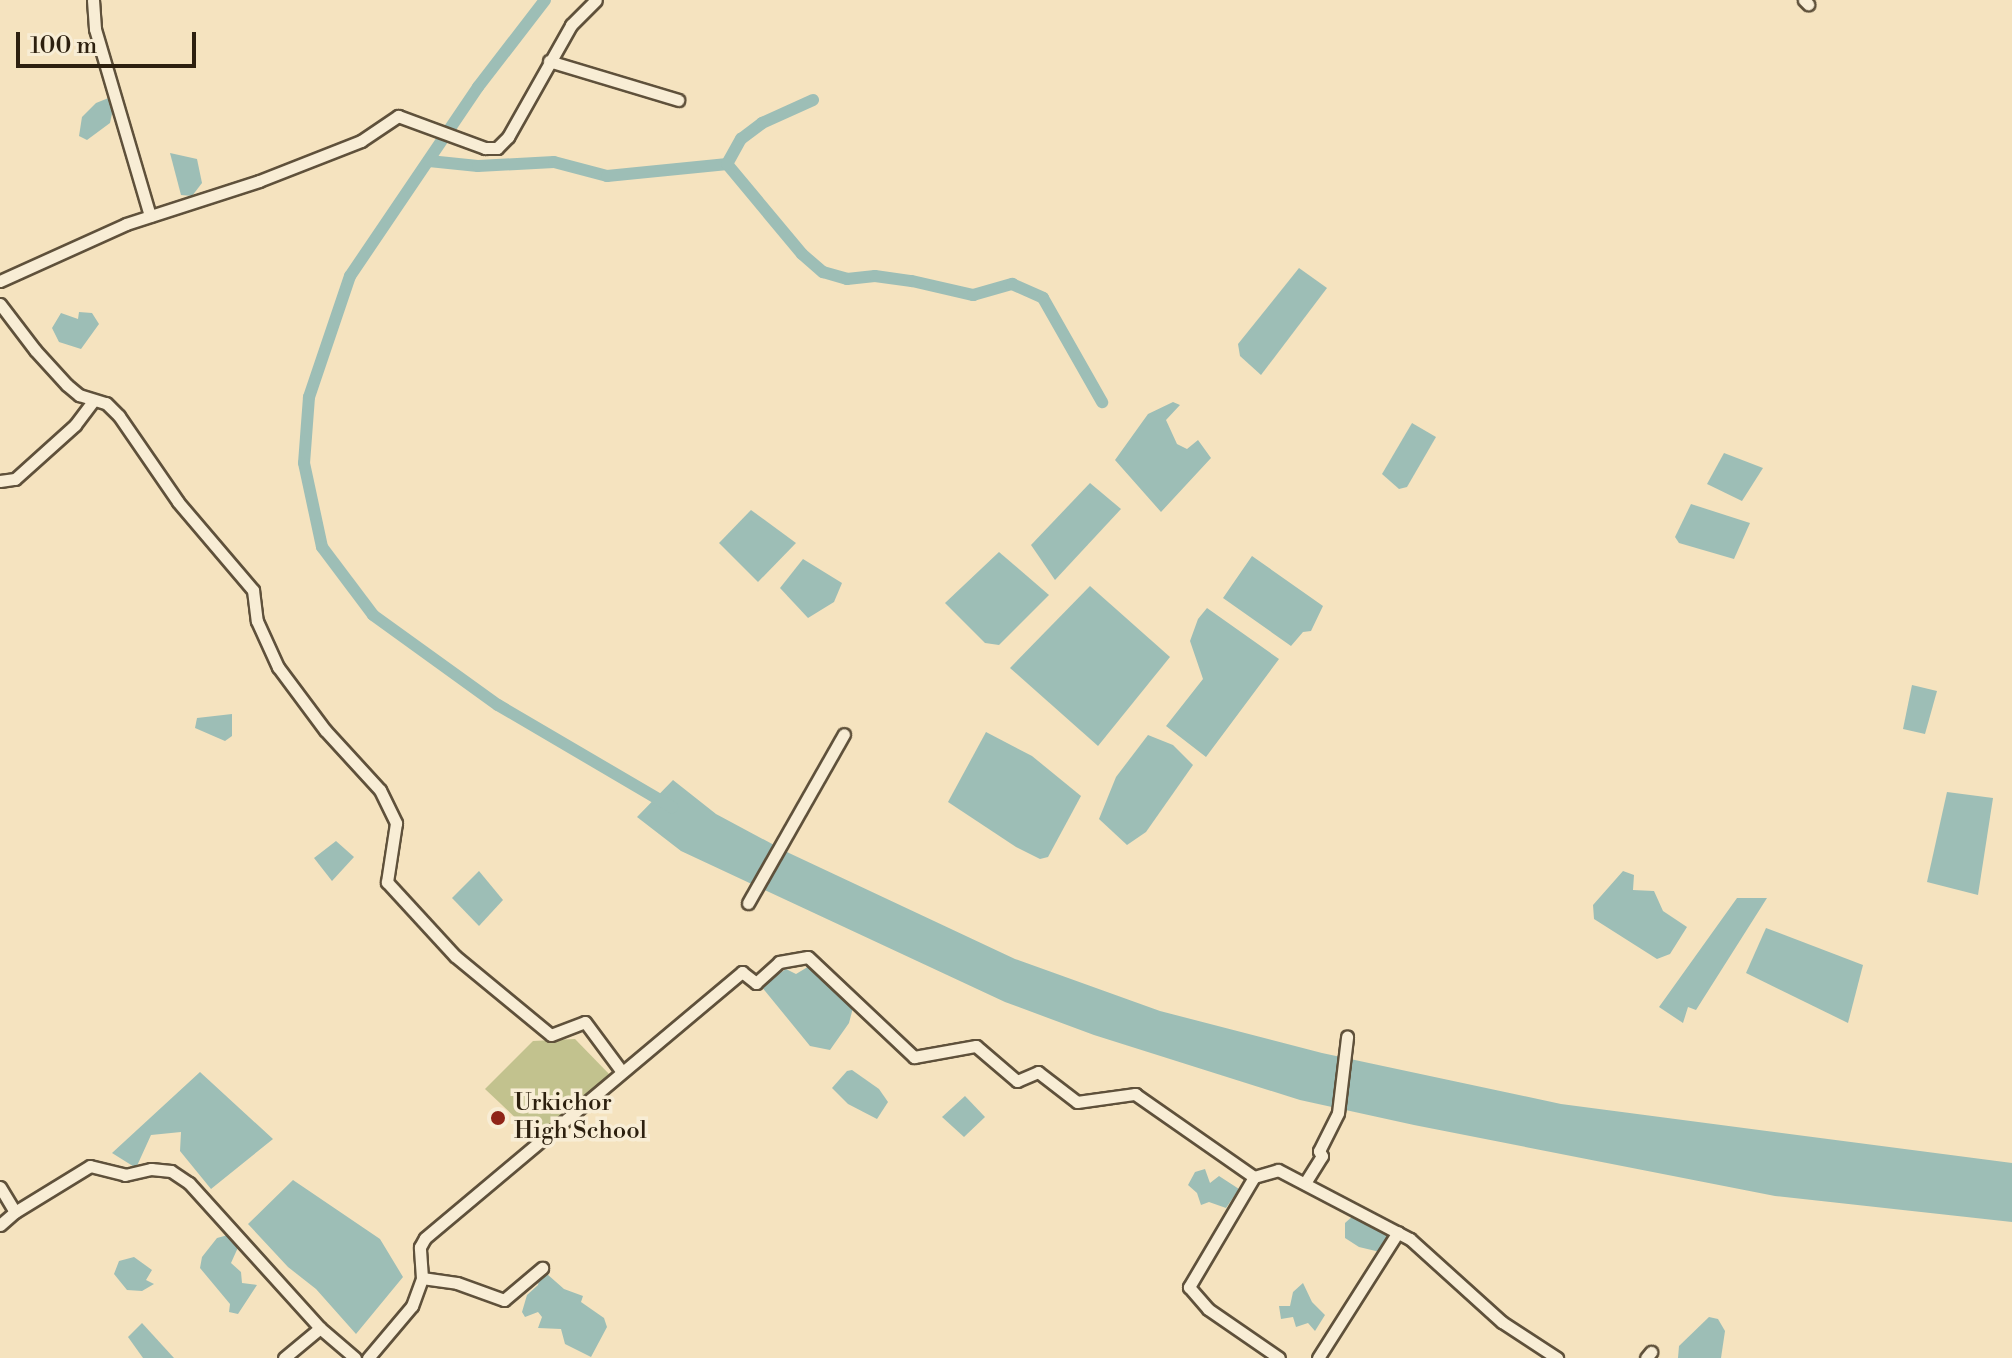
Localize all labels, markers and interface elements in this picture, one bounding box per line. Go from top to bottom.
scale bar [20,16,200,66]
text: 100 m [30,31,97,61]
place label: Urkichor High School [514,1090,647,1146]
marker: Urkichor High School [489,1109,507,1127]

